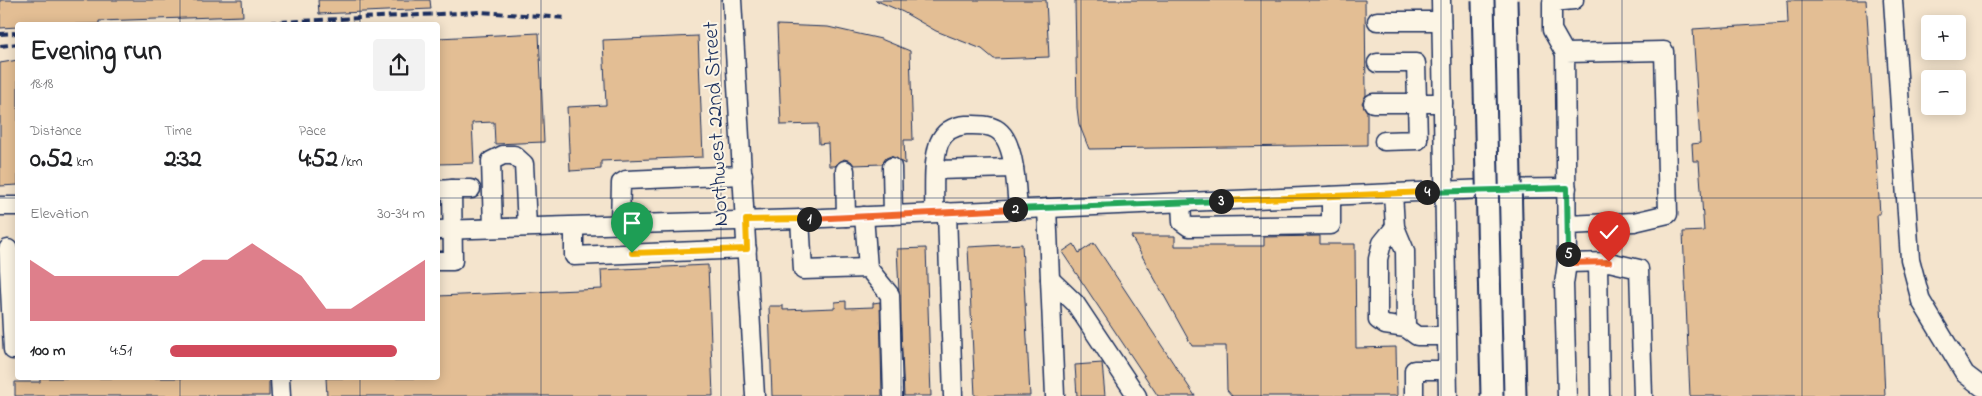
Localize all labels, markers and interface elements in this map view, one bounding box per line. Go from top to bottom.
map controls [1921,15,1966,115]
button: + [1921,15,1966,60]
street label: Northwest 22nd Street [696,20,738,227]
text: Evening run [30,32,162,73]
button: share [373,39,425,91]
button: − [1921,70,1966,115]
text: 18:18 [30,72,54,96]
text: Distance [30,121,82,142]
text: Time [164,121,192,142]
text: Pace [299,121,326,142]
text: 0.52 [30,142,73,178]
text: 2:32 [164,142,202,178]
text: 4:52 [299,142,338,178]
text: km [73,152,93,173]
text: /km [338,152,363,173]
pin: 4 [1414,180,1440,204]
text: 4 [1425,182,1430,203]
pin: 3 [1208,188,1234,214]
text: 3 [1219,191,1224,212]
pin: 2 [1002,196,1028,222]
text: 2 [1012,199,1019,220]
text: Elevation [30,202,89,226]
text: 30–34 m [377,202,425,226]
pin [611,202,653,253]
pin: 1 [796,206,822,232]
icon: arrive [618,209,646,237]
text: 1 [807,209,812,230]
pin [1588,211,1630,262]
icon: check [1595,218,1623,246]
pin: 5 [1556,242,1580,266]
text: 5 [1564,244,1573,265]
text: 100 m [30,339,65,363]
text: 4:51 [110,339,132,363]

